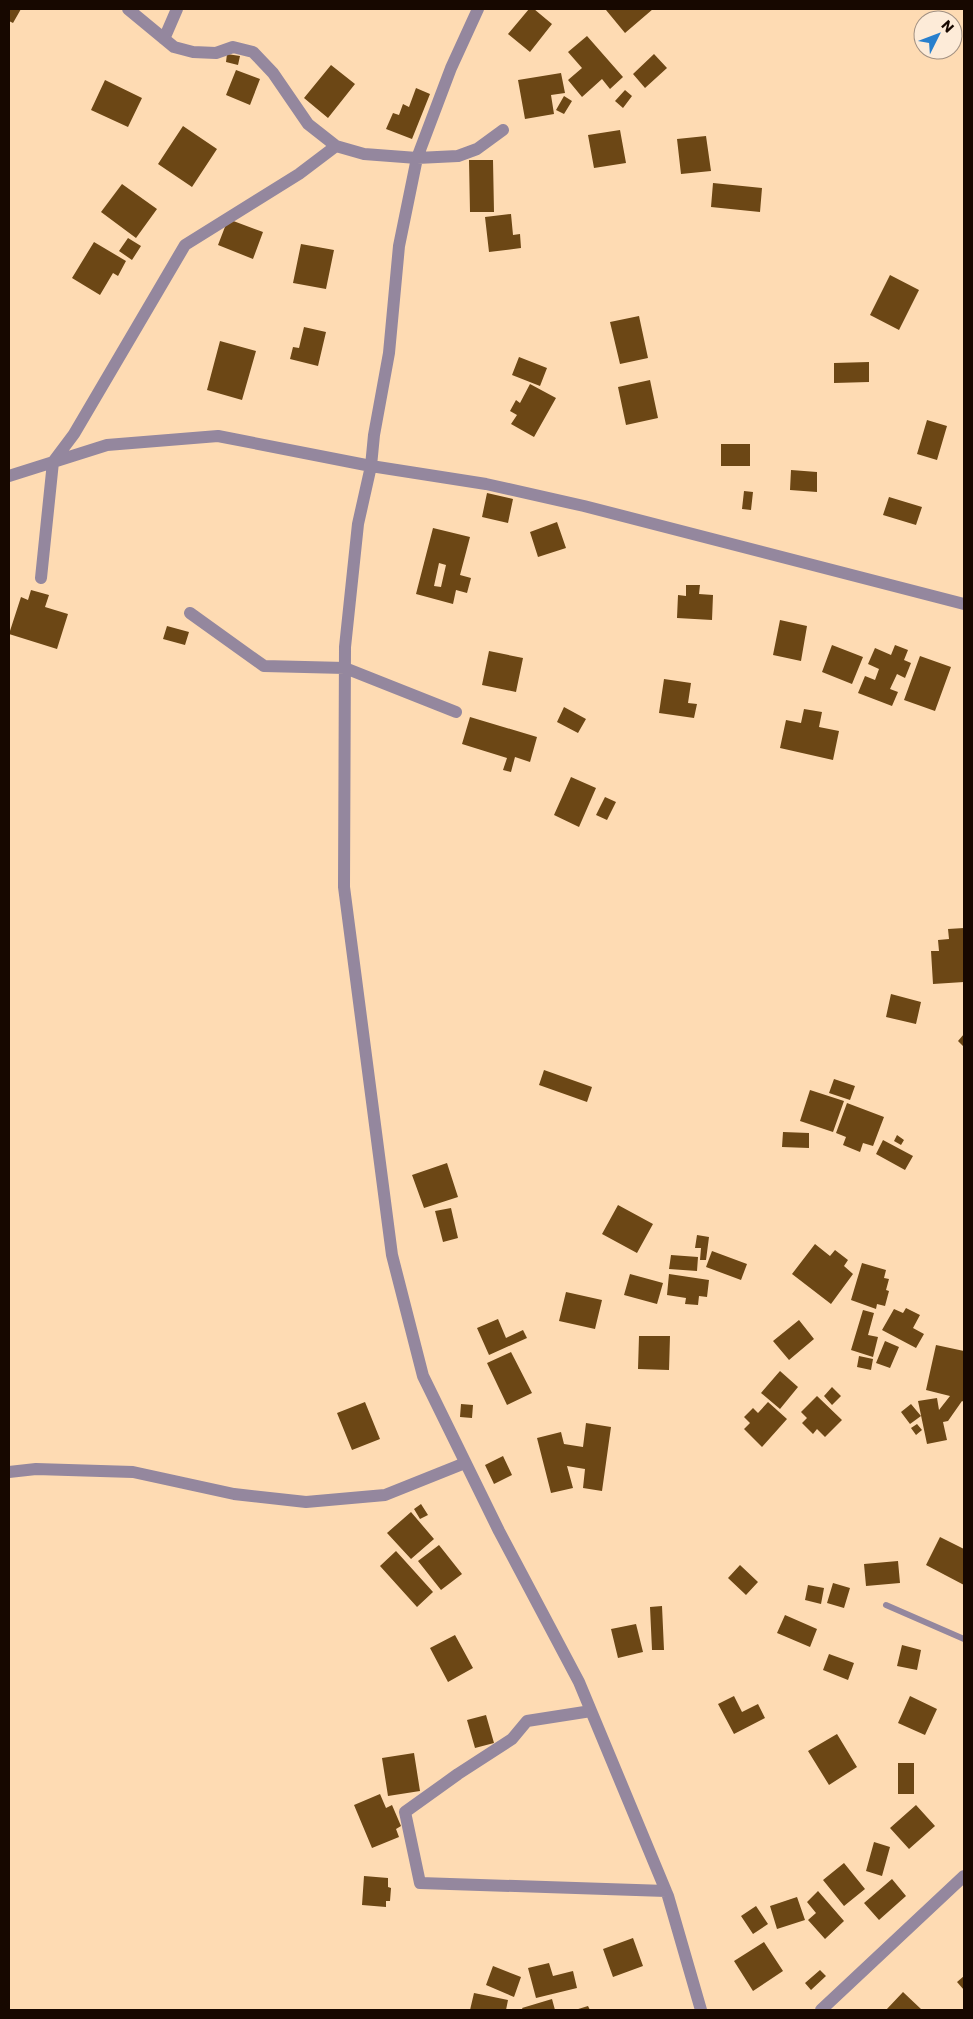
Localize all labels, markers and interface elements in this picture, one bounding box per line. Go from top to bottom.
north arrow [913,10,963,60]
text: N [937,16,959,37]

